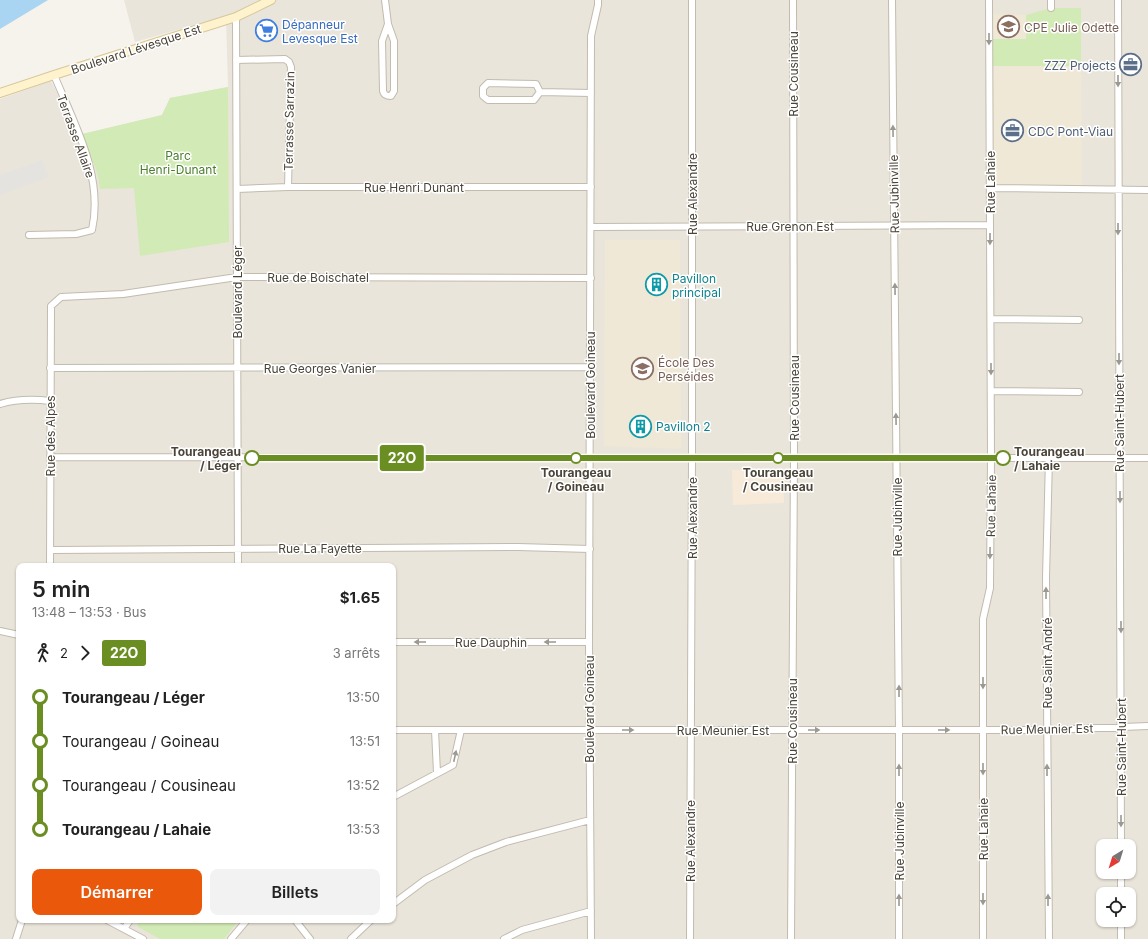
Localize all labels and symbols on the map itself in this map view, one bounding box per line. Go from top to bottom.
school or university icon: CPE Julie Odette [995,14,1021,40]
place label: Dépanneur Levesque Est [282,17,358,46]
supermarket icon: Dépanneur Levesque Est [253,18,279,44]
place label: CPE Julie Odette [1024,20,1119,35]
street label: Boulevard Lévesque Est [69,21,203,77]
street label: Rue Cousineau [786,31,801,117]
one-way arrow [986,33,992,46]
office icon: ZZZ Projects [1118,52,1144,78]
place label: ZZZ Projects [1044,58,1116,73]
street label: Terrasse Sarrazin [281,71,297,171]
one-way arrow [1115,75,1121,88]
street label: Terrasse Allaire [54,92,98,180]
office icon: CDC Pont-Viau [1000,118,1026,144]
place label: CDC Pont-Viau [1028,124,1113,139]
one-way arrow [890,125,897,137]
park label: Parc Henri-Dunant [140,148,216,177]
street label: Rue Lahaie [983,151,998,213]
street label: Rue Alexandre [685,153,700,235]
street label: Rue Jubinville [886,154,902,234]
street label: Rue Henri Dunant [364,180,464,195]
street label: Rue Grenon Est [746,219,834,234]
one-way arrow [1115,223,1121,236]
one-way arrow [987,233,993,246]
street label: Boulevard Léger [230,245,245,338]
street label: Rue de Boischatel [267,270,369,285]
place label: Pavillon principal [672,271,721,300]
building icon: Pavillon principal [643,272,669,298]
one-way arrow [892,282,898,295]
street label: Boulevard Goineau [583,331,598,439]
one-way arrow [1116,353,1122,366]
place label: École Des Perséides [658,355,715,384]
street label: Rue Cousineau [787,355,802,441]
school or university icon: École Des Perséides [630,356,656,382]
street label: Rue Georges Vanier [264,361,377,376]
one-way arrow [988,363,994,376]
street label: Rue Saint-Hubert [1112,374,1127,472]
street label: Rue des Alpes [43,395,58,477]
one-way arrow [893,412,899,425]
building icon: Pavillon 2 [628,413,654,439]
place label: Pavillon 2 [656,419,711,434]
place label: Tourangeau / Léger [171,444,241,473]
place label: Tourangeau / Lahaie [1014,444,1084,473]
line badge: 22O [379,445,425,471]
marker: Tourangeau / Léger [244,450,260,466]
marker: Tourangeau / Lahaie [995,450,1011,466]
marker: Tourangeau / Goineau [570,452,582,464]
marker: Tourangeau / Cousineau [772,452,784,464]
place label: Tourangeau / Goineau [541,465,611,494]
place label: Tourangeau / Cousineau [743,465,813,494]
street label: Rue Lahaie [983,475,999,537]
street label: Rue Alexandre [685,477,700,559]
street label: Rue Jubinville [890,478,905,556]
one-way arrow [1117,491,1123,504]
street label: Rue La Fayette [278,541,362,556]
one-way arrow [987,547,993,560]
one-way arrow [1043,586,1049,599]
street label: Rue Saint André [1040,618,1055,708]
one-way arrow [1118,621,1124,634]
street label: Rue Dauphin [455,635,527,650]
one-way arrow [413,639,426,645]
one-way arrow [543,639,556,645]
street label: Boulevard Goineau [582,655,597,763]
one-way arrow [980,677,986,690]
street label: Rue Cousineau [785,678,800,764]
one-way arrow [896,684,902,697]
street label: Rue Saint-Hubert [1114,698,1129,796]
street label: Rue Meunier Est [1001,721,1093,737]
street label: Rue Meunier Est [677,723,769,738]
one-way arrow [622,727,635,733]
one-way arrow [808,727,821,733]
one-way arrow [938,727,951,733]
one-way arrow [452,750,458,763]
one-way arrow [896,763,902,776]
one-way arrow [980,763,986,776]
one-way arrow [1044,763,1050,776]
street label: Rue Lahaie [976,798,991,860]
street label: Rue Alexandre [683,800,698,882]
street label: Rue Jubinville [892,802,907,880]
one-way arrow [1118,815,1124,828]
north arrow [1096,839,1136,879]
one-way arrow [896,893,902,906]
one-way arrow [980,893,986,906]
one-way arrow [1045,893,1051,906]

